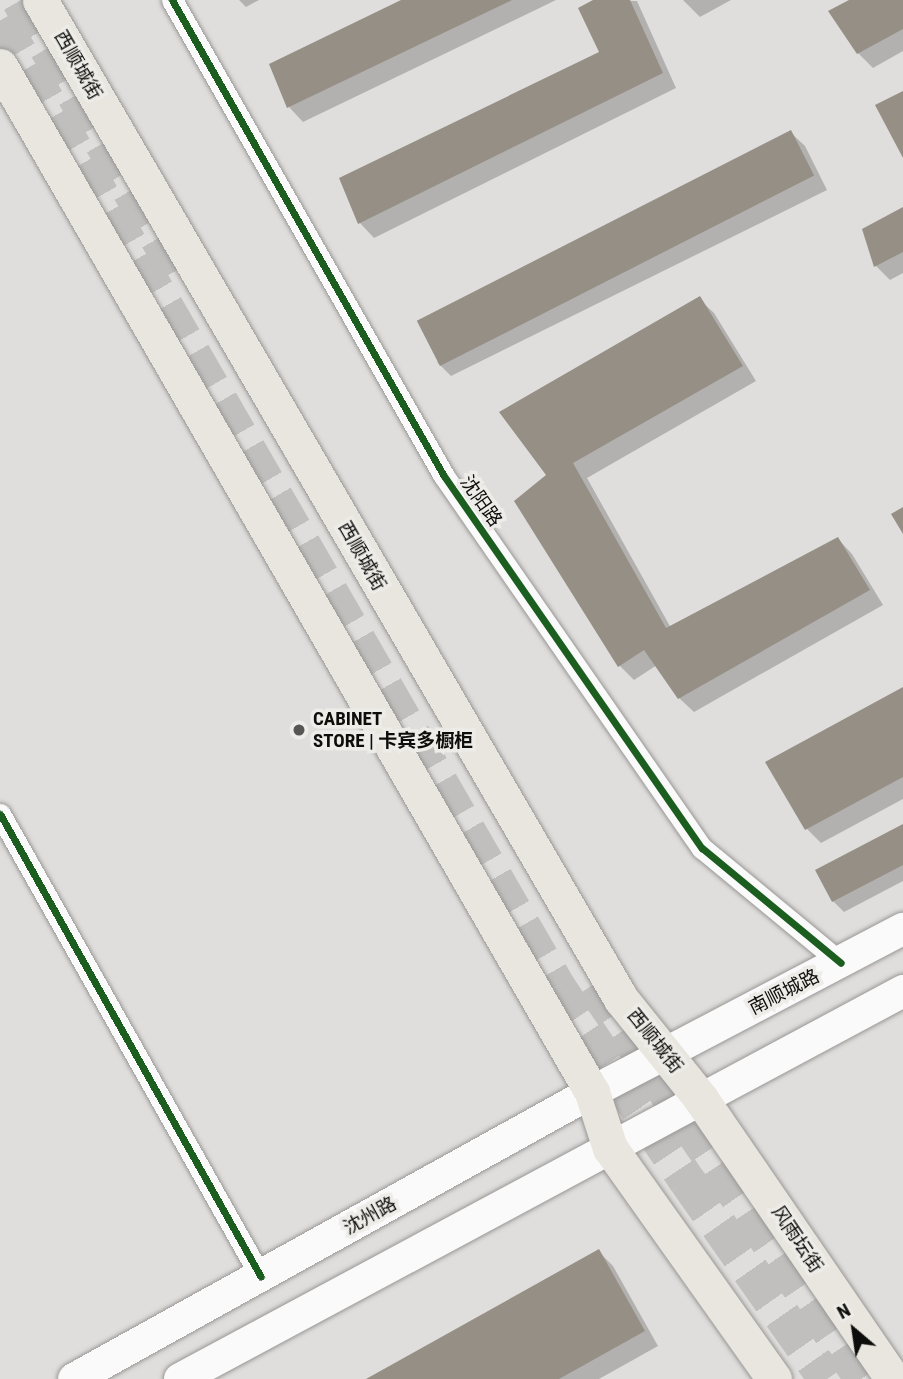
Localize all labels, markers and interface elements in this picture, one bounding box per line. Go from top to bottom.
street label: 西顺城街 [49,26,107,104]
street label: 沈阳路 [455,471,507,531]
street label: 西顺城街 [333,517,391,595]
place label: CABINET STORE | 卡宾多橱柜 [313,708,473,752]
marker: CABINET STORE | 卡宾多橱柜 [291,722,307,738]
street label: 南顺城路 [745,965,823,1019]
street label: 西顺城街 [622,1004,688,1078]
street label: 沈州路 [340,1192,400,1240]
street label: 风雨坛街 [766,1201,828,1277]
north arrow [819,1295,889,1365]
text: N [833,1298,854,1324]

